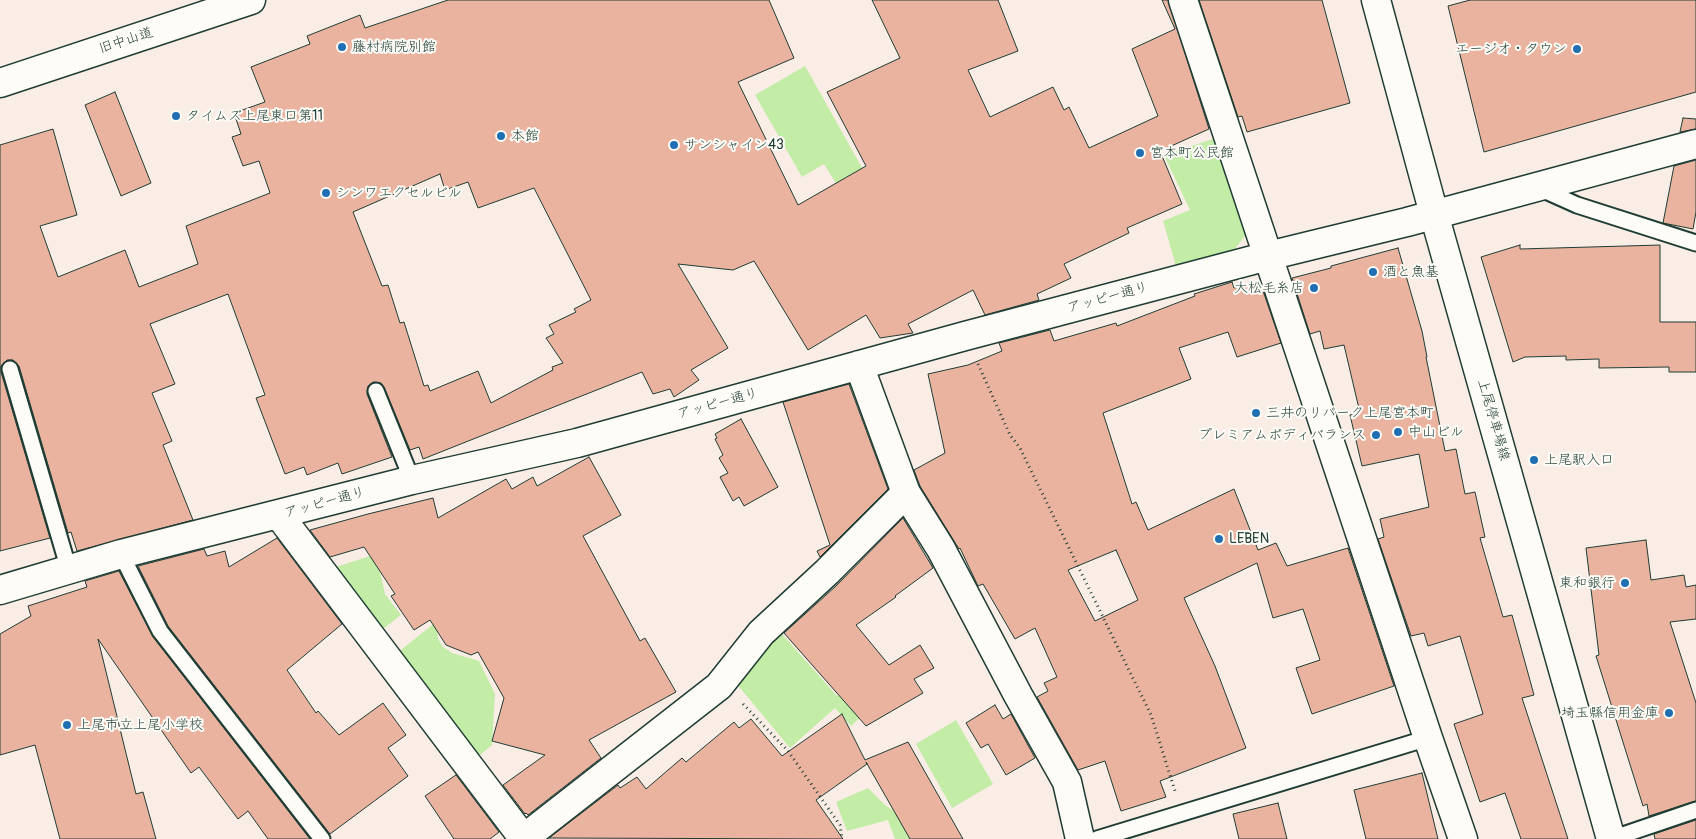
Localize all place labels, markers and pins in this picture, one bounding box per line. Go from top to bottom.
place label: 藤村病院別館 [352,39,436,55]
marker: 藤村病院別館 [336,41,348,53]
place label: エージオ・タウン [1455,41,1567,57]
marker: エージオ・タウン [1571,43,1583,55]
place label: タイムズ上尾東口第11 [186,108,323,124]
marker: タイムズ上尾東口第11 [170,110,182,122]
place label: 本館 [511,128,539,144]
marker: 本館 [495,130,507,142]
place label: サンシャイン43 [684,137,784,153]
marker: サンシャイン43 [668,139,680,151]
place label: 宮本町公民館 [1150,145,1234,161]
marker: 宮本町公民館 [1134,147,1146,159]
place label: シンワエクセルビル [336,185,462,201]
marker: シンワエクセルビル [320,187,332,199]
place label: 酒と魚基 [1383,264,1439,280]
marker: 酒と魚基 [1367,266,1379,278]
place label: 大松毛糸店 [1234,280,1304,296]
marker: 大松毛糸店 [1308,282,1320,294]
place label: 三井のリパーク上尾宮本町 [1266,405,1434,421]
marker: 三井のリパーク上尾宮本町 [1250,407,1262,419]
place label: 中山ビル [1408,424,1464,440]
marker: 中山ビル [1392,426,1404,438]
place label: プレミアムボディバランス [1198,427,1366,443]
marker: プレミアムボディバランス [1370,429,1382,441]
place label: 上尾駅入口 [1544,452,1614,468]
marker: 上尾駅入口 [1528,454,1540,466]
place label: LEBEN [1229,531,1269,547]
marker: LEBEN [1213,533,1225,545]
place label: 東和銀行 [1559,575,1615,591]
marker: 東和銀行 [1619,577,1631,589]
place label: 埼玉縣信用金庫 [1561,705,1659,721]
marker: 埼玉縣信用金庫 [1663,707,1675,719]
place label: 上尾市立上尾小学校 [77,717,203,733]
marker: 上尾市立上尾小学校 [61,719,73,731]

